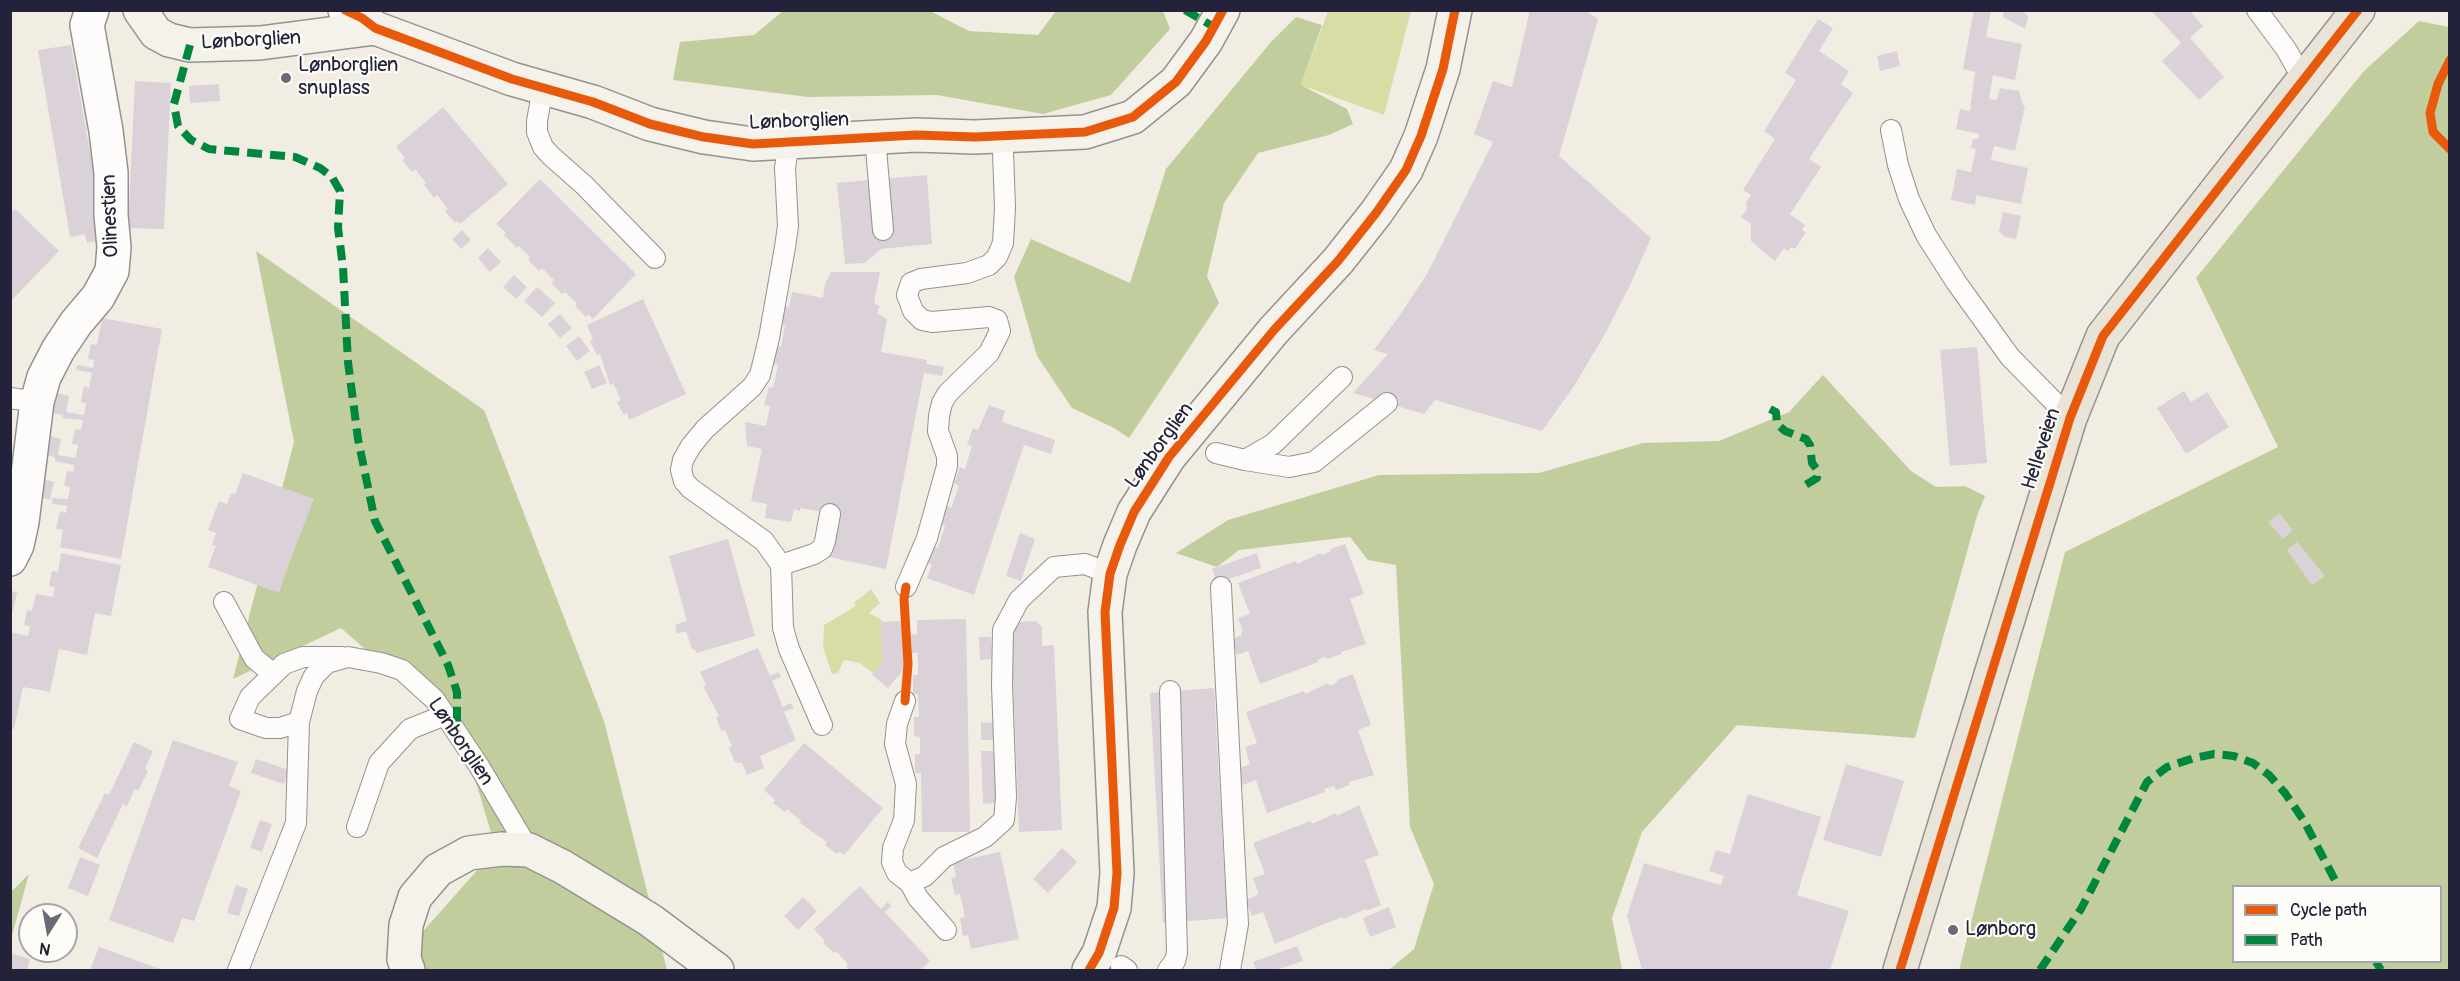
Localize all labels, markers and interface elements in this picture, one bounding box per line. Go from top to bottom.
street label: Lønborglien [200,26,302,56]
place label: Lønborglien snuplass [298,54,398,101]
marker: Lønborglien snuplass [279,71,293,85]
street label: Lønborglien [749,108,849,136]
street label: Olinestien [98,174,124,258]
street label: Lønborglien [1121,398,1199,494]
street label: Helleveien [2018,405,2066,493]
street label: Lønborglien [422,694,498,790]
legend [2232,885,2442,963]
text: Cycle path [2290,899,2367,922]
north arrow [18,903,78,963]
place label: Lønborg [1965,918,2036,942]
marker: Lønborg [1946,923,1960,937]
text: Path [2290,929,2323,952]
text: N [38,938,52,960]

